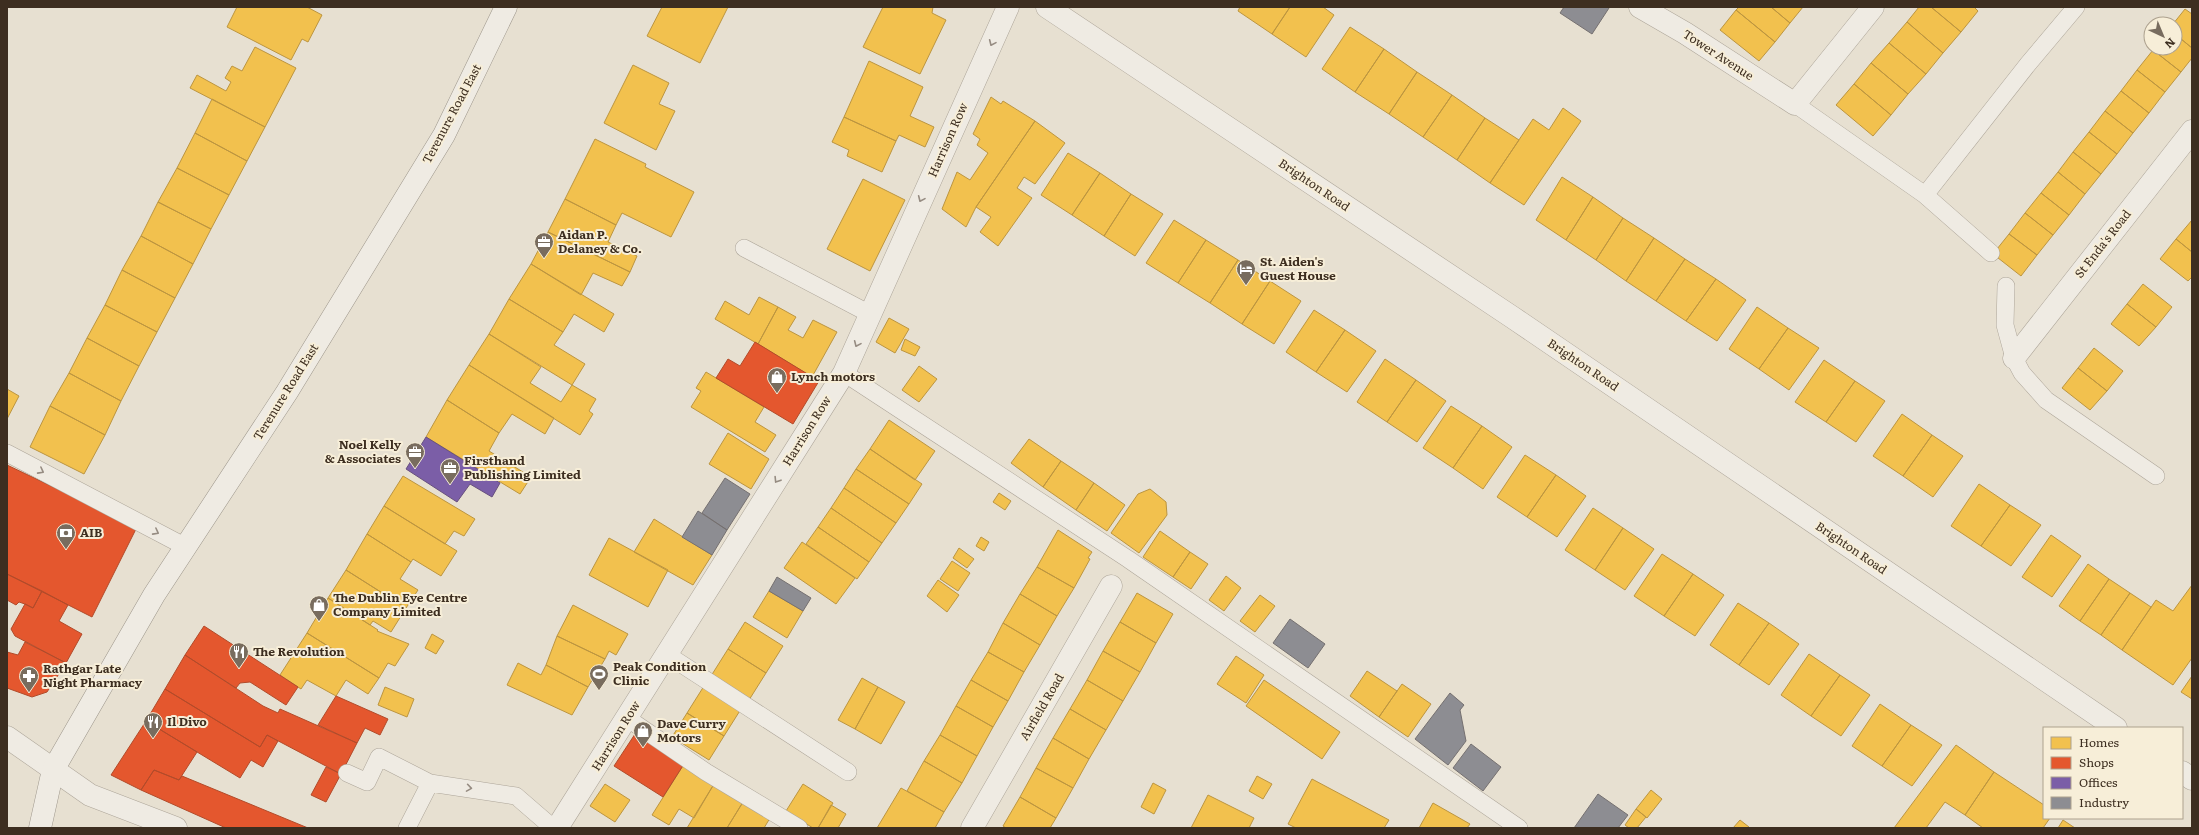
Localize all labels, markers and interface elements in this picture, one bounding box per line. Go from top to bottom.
north arrow [2143,16,2183,56]
street label: Tower Avenue [1680,24,1758,84]
text: N [2162,35,2180,53]
one-way arrow [988,39,996,46]
street label: Terenure Road East [417,60,485,167]
street label: Harrison Row [923,99,972,180]
street label: Brighton Road [1275,154,1354,215]
one-way arrow [918,195,926,203]
street label: St Enda's Road [2070,205,2135,281]
place label: Aidan P. Delaney & Co. [558,225,642,257]
office icon: Aidan P. Delaney & Co. [533,231,555,259]
place label: St. Aiden's Guest House [1260,252,1336,284]
hotel icon: St. Aiden's Guest House [1235,258,1257,286]
street label: Brighton Road [1544,334,1623,395]
one-way arrow [854,339,862,347]
street label: Terenure Road East [248,340,322,443]
shop icon: Lynch motors [766,366,788,394]
place label: Lynch motors [791,367,875,385]
street label: Harrison Row [777,391,835,469]
place label: Noel Kelly & Associates [325,435,402,467]
office icon: Noel Kelly & Associates [404,441,426,469]
place label: Firsthand Publishing Limited [464,451,581,483]
office icon: Firsthand Publishing Limited [439,457,461,485]
one-way arrow [37,466,45,474]
one-way arrow [774,476,781,483]
street label: Brighton Road [1812,517,1891,578]
bank icon: AIB [55,522,77,550]
place label: AIB [80,523,102,541]
one-way arrow [152,527,160,534]
place label: The Dublin Eye Centre Company Limited [333,588,467,620]
shop icon: The Dublin Eye Centre Company Limited [308,594,330,622]
restaurant icon: The Revolution [228,641,250,669]
place label: The Revolution [253,642,345,660]
place label: Peak Condition Clinic [613,657,707,689]
place label: Rathgar Late Night Pharmacy [43,659,143,691]
sports icon: Peak Condition Clinic [588,663,610,691]
pharmacy icon: Rathgar Late Night Pharmacy [18,665,40,693]
street label: Airfield Road [1015,669,1068,743]
street label: Harrison Row [586,696,644,774]
restaurant icon: Il Divo [142,711,164,739]
place label: Il Divo [167,712,207,730]
place label: Dave Curry Motors [657,714,727,746]
shop icon: Dave Curry Motors [632,720,654,748]
legend [2043,727,2183,819]
text: Homes [2079,733,2119,751]
text: Shops [2079,753,2114,771]
text: Offices [2079,773,2118,791]
one-way arrow [466,784,472,792]
text: Industry [2079,793,2129,811]

